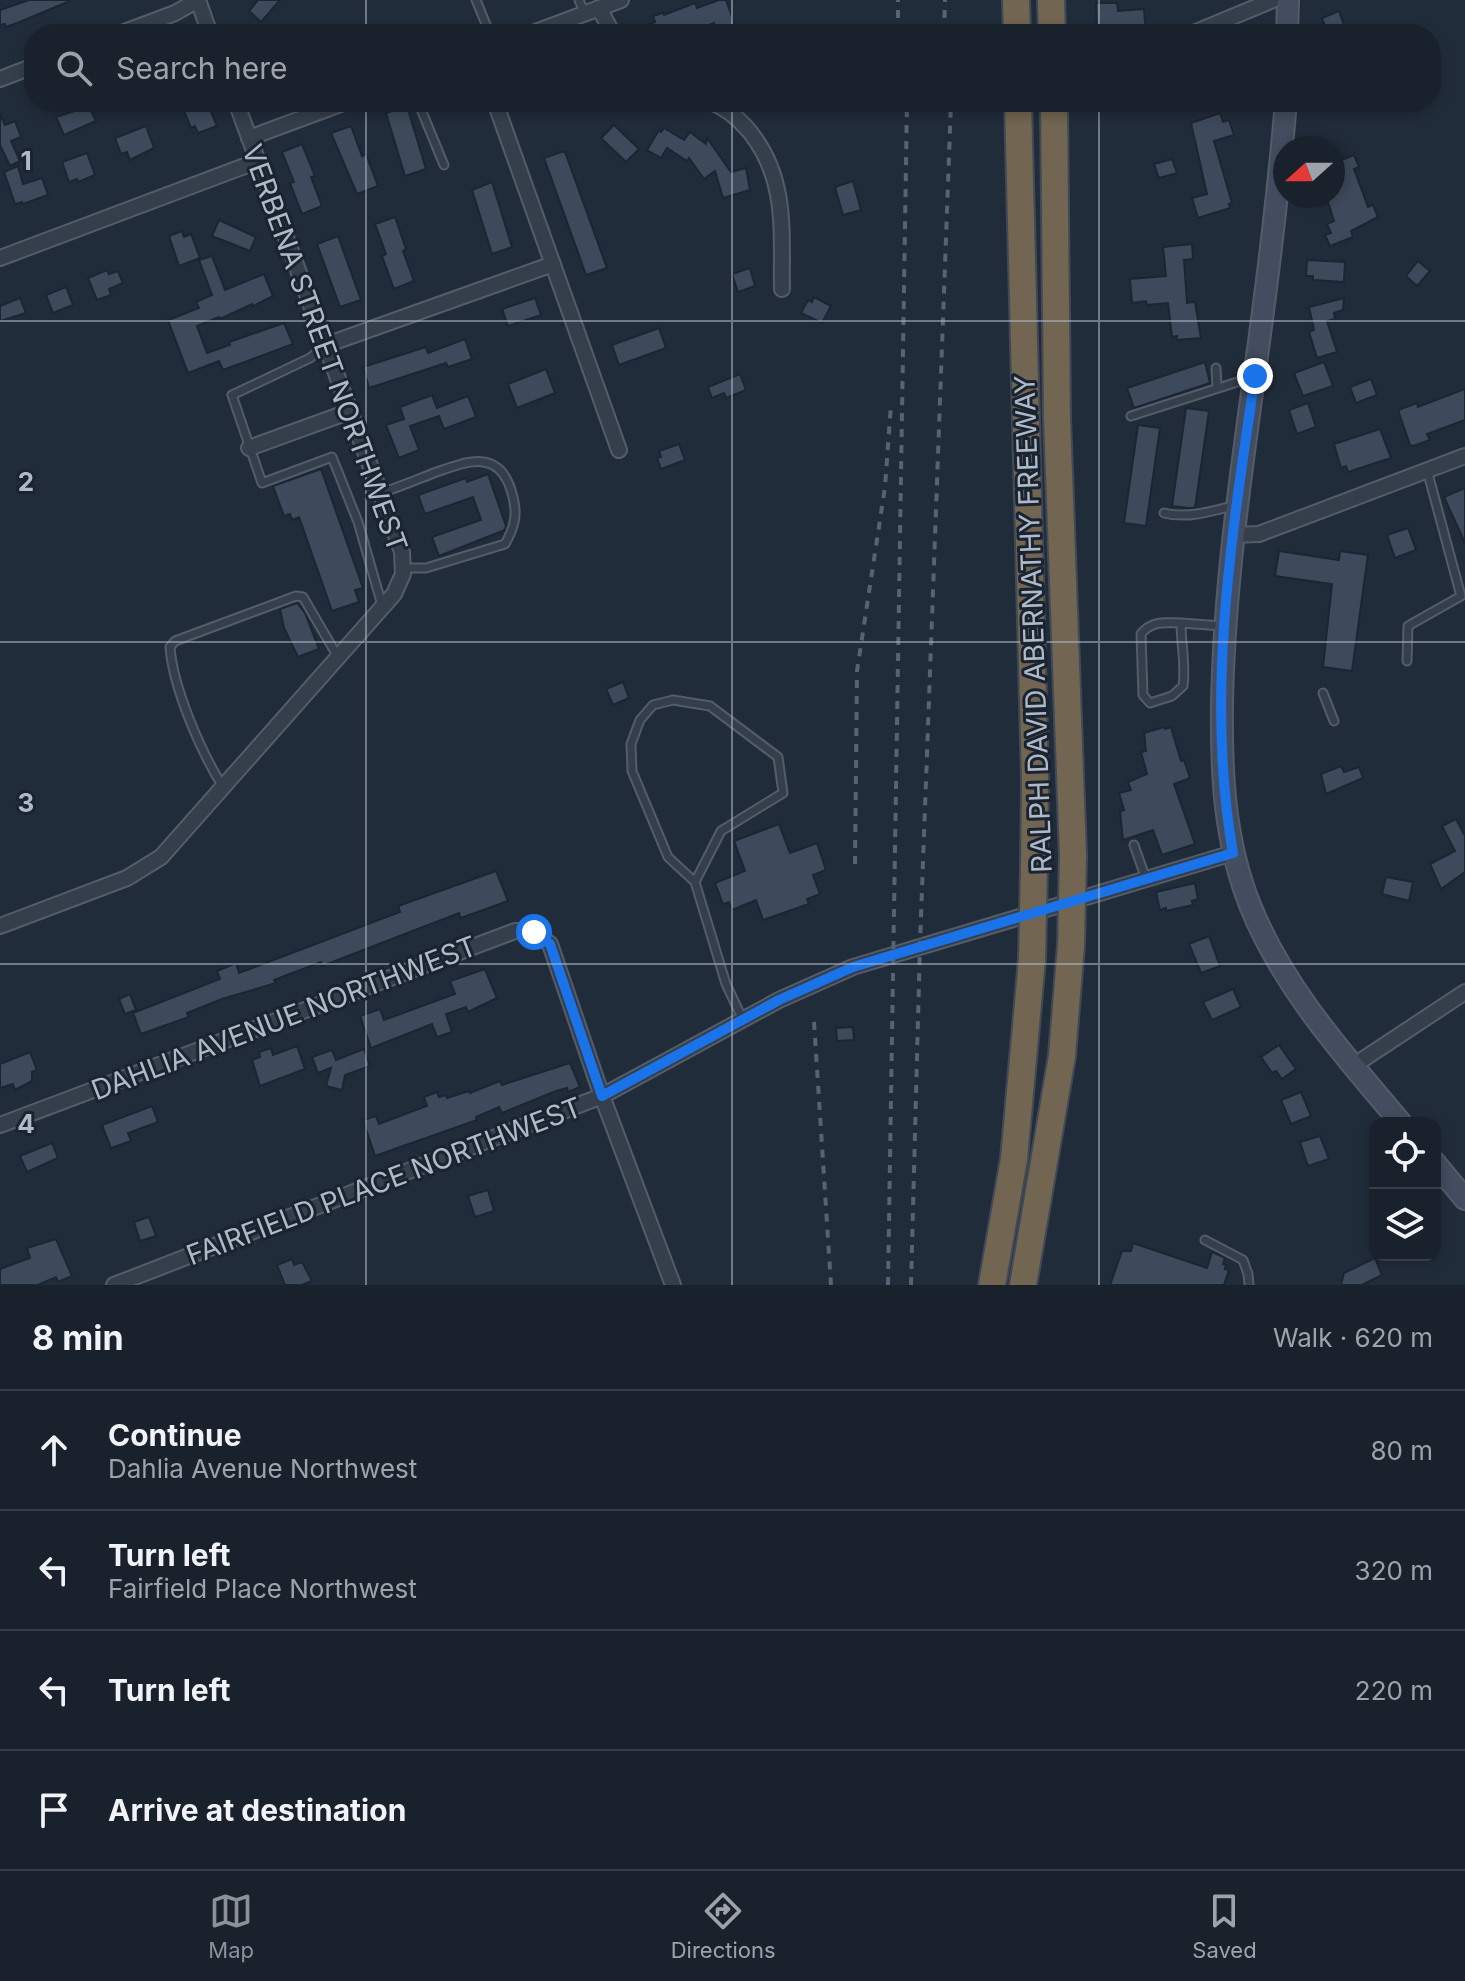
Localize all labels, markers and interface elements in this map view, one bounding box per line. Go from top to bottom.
search box [24,24,1441,112]
icon: search [52,46,96,90]
text: Search here [116,50,288,86]
north arrow [1273,136,1345,208]
street label: VERBENA STREET NORTHWEST [235,140,415,556]
text: 1 [20,145,32,176]
route end [1237,358,1273,394]
street label: RALPH DAVID ABERNATHY FREEWAY [1007,375,1059,873]
text: 2 [18,466,34,497]
text: 3 [18,787,34,818]
route start [516,914,552,950]
street label: DAHLIA AVENUE NORTHWEST [87,929,481,1107]
street label: FAIRFIELD PLACE NORTHWEST [182,1090,586,1272]
text: 4 [17,1108,35,1139]
map controls [1369,1117,1441,1261]
button: locate [1369,1117,1441,1189]
button: layers [1369,1189,1441,1261]
text: 8 min [32,1317,124,1358]
text: Walk · 620 m [1273,1322,1433,1353]
text: Continue [108,1417,242,1453]
icon: ahead [32,1428,76,1472]
text: 80 m [1370,1435,1433,1466]
text: Dahlia Avenue Northwest [108,1453,417,1484]
text: Turn left [108,1537,230,1573]
icon: left [32,1548,76,1592]
text: 320 m [1355,1555,1433,1586]
text: Fairfield Place Northwest [108,1573,417,1604]
icon: left [32,1668,76,1712]
text: Turn left [108,1672,230,1708]
text: 220 m [1355,1675,1433,1706]
icon: arrive [32,1788,76,1832]
text: Arrive at destination [108,1792,406,1828]
tab: Map [208,1889,254,1963]
tab: Directions [671,1889,776,1963]
tab: Saved [1192,1889,1257,1963]

